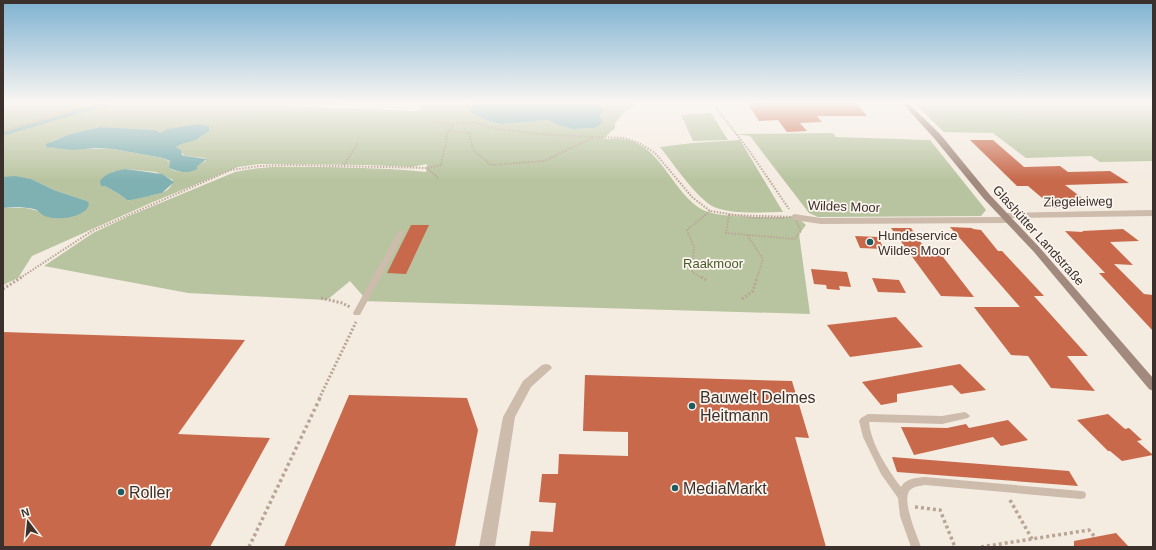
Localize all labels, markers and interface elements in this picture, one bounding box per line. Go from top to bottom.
street label: Glashütter Landstraße [990,182,1087,288]
street label: Ziegeleiweg [1043,193,1113,210]
street label: Wildes Moor [808,198,881,215]
place label: Hundeservice Wildes Moor [878,228,958,258]
marker: Hundeservice Wildes Moor [865,237,875,247]
park label: Raakmoor [683,256,744,271]
place label: Bauwelt Delmes Heitmann [700,389,816,424]
marker: Bauwelt Delmes Heitmann [687,401,697,411]
place label: MediaMarkt [683,480,767,497]
marker: MediaMarkt [670,483,680,493]
place label: Roller [129,484,171,501]
marker: Roller [116,487,126,497]
north arrow [8,502,48,542]
text: N [20,506,31,519]

